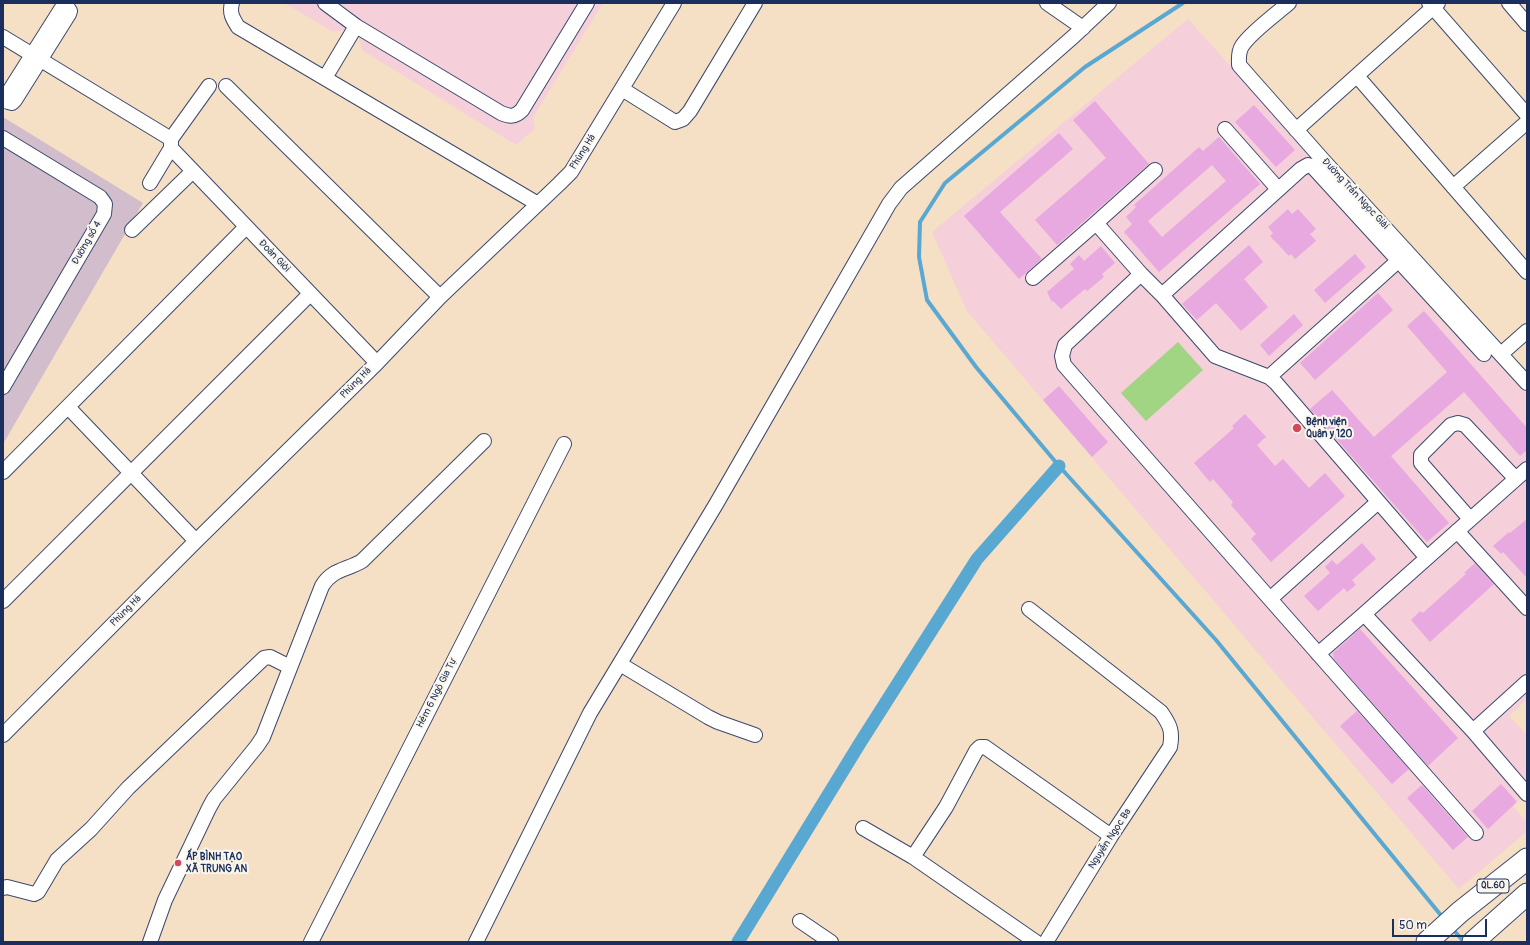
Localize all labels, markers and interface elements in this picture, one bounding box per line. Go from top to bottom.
street label: Phùng Há [568,132,598,172]
street label: Đường Trần Ngọc Giải [1319,156,1391,232]
street label: Đường số 4 [70,219,104,267]
street label: Đoàn Giỏi [256,237,292,275]
street label: Phùng Há [338,365,374,401]
place label: Bệnh viện Quân y 120 [1306,416,1352,440]
marker: Bệnh viện Quân y 120 [1291,422,1303,434]
street label: Phùng Há [108,593,144,629]
street label: Hẻm 6 Ngô Gia Tự [414,656,460,730]
street label: Nguyễn Ngọc Ba [1086,807,1134,871]
place label: ẤP BÌNH TẠO XÃ TRUNG AN [186,851,247,874]
marker: ẤP BÌNH TẠO XÃ TRUNG AN [173,858,183,868]
road number: QL.60 [1477,879,1509,893]
scale bar [1394,911,1489,937]
text: 50 m [1399,918,1427,933]

